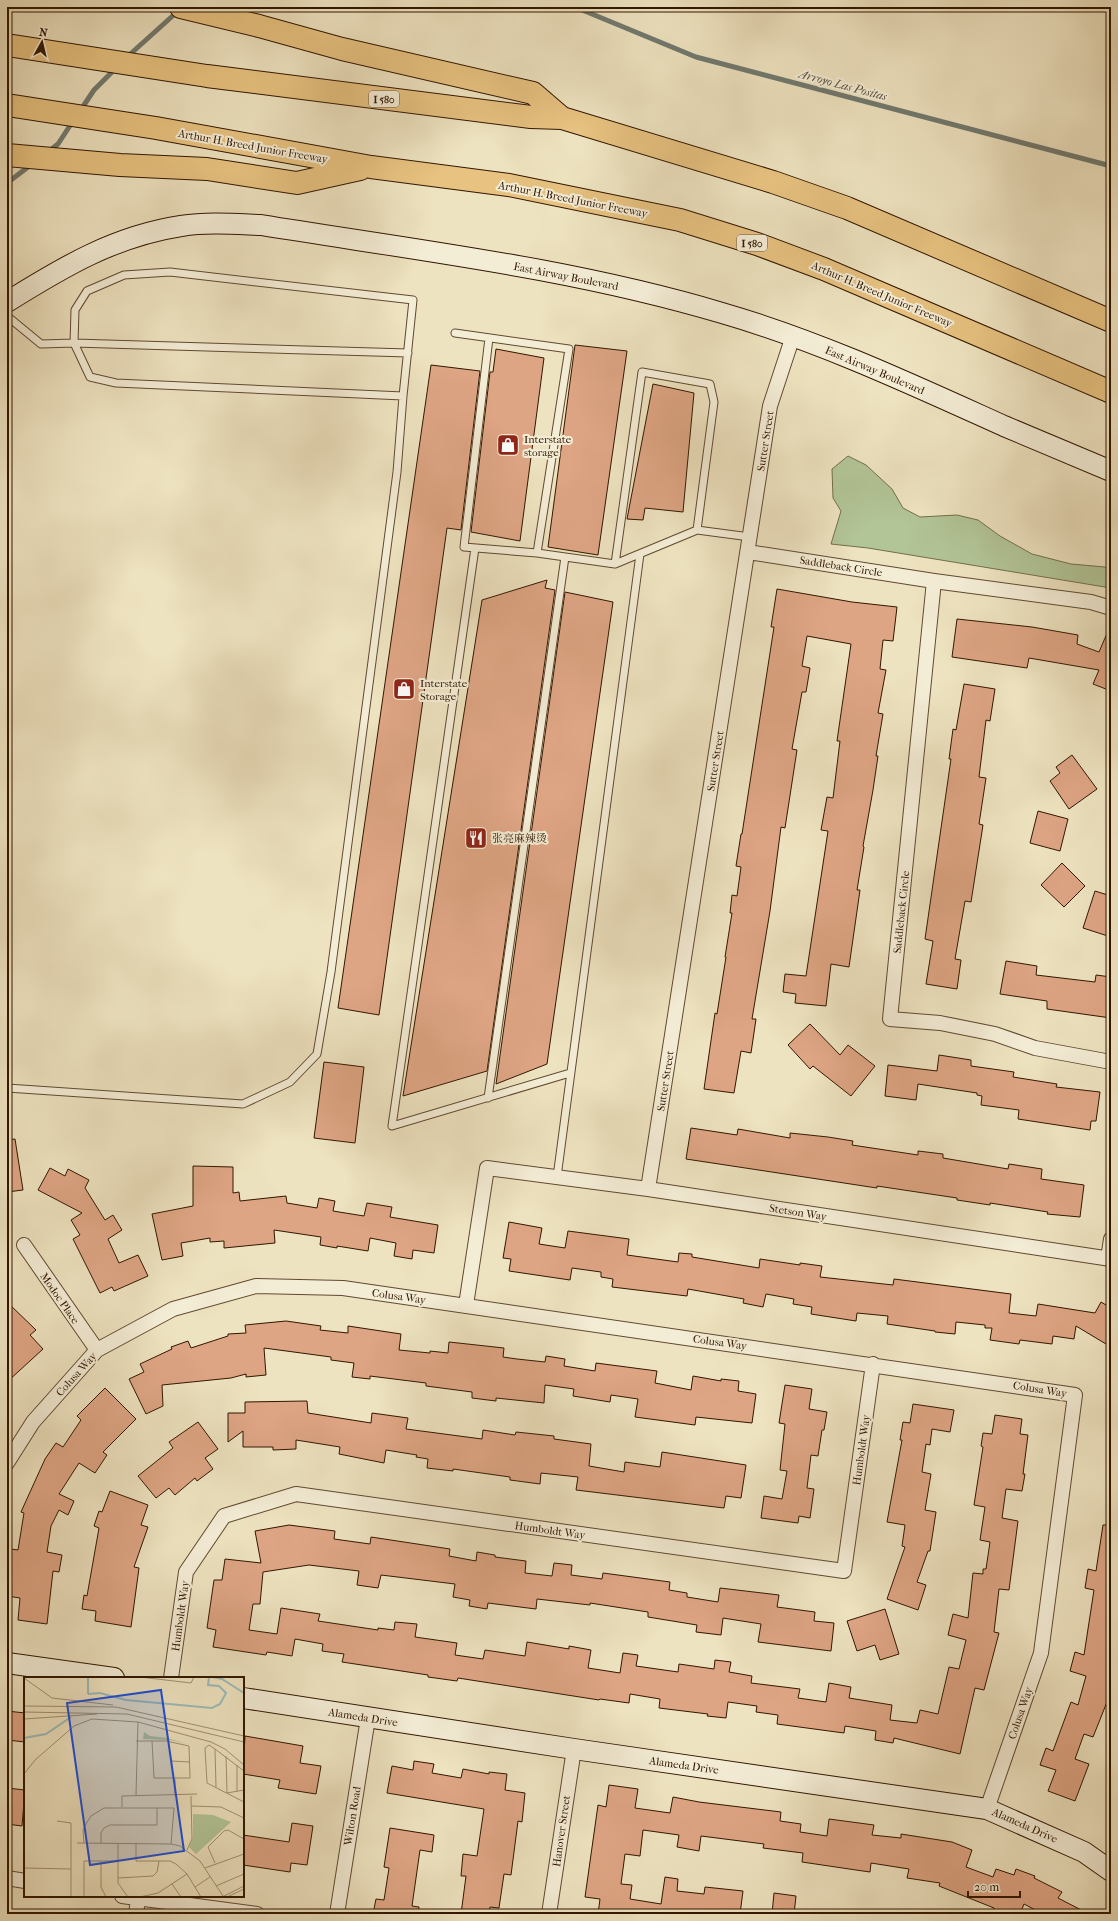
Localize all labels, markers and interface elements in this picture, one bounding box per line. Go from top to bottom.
north arrow [22,22,62,62]
text: N [38,26,49,40]
water label: Arroyo Las Positas [796,66,889,104]
road number: I 580 [369,91,399,107]
street label: Arthur H. Breed Junior Freeway [176,127,330,166]
street label: Arthur H. Breed Junior Freeway [496,178,650,221]
road number: I 580 [737,235,767,251]
street label: Arthur H. Breed Junior Freeway [809,258,955,331]
street label: East Airway Boulevard [512,260,620,293]
street label: East Airway Boulevard [823,344,927,398]
street label: Sutter Street [754,410,777,472]
shop icon: Interstate storage [495,432,521,458]
place label: Interstate storage [524,433,572,459]
street label: Saddleback Circle [799,554,884,580]
shop icon: Interstate Storage [391,676,417,702]
place label: Interstate Storage [420,677,468,703]
street label: Sutter Street [704,730,727,792]
restaurant icon: 张亮麻辣烫 [463,825,489,851]
place label: 张亮麻辣烫 [492,832,547,845]
street label: Saddleback Circle [891,869,912,954]
street label: Sutter Street [654,1050,677,1112]
street label: Stetson Way [768,1202,829,1224]
street label: Modoc Place [37,1270,82,1327]
street label: Colusa Way [371,1286,428,1307]
street label: Colusa Way [692,1332,749,1353]
street label: Colusa Way [53,1349,100,1399]
street label: Colusa Way [1012,1379,1069,1400]
street label: Humboldt Way [850,1413,873,1486]
street label: Humboldt Way [514,1519,587,1542]
street label: Humboldt Way [169,1579,192,1652]
inset map [24,1677,244,1897]
street label: Colusa Way [1005,1684,1036,1741]
street label: Alameda Drive [326,1705,399,1729]
street label: Alameda Drive [647,1754,720,1777]
street label: Wilton Road [341,1785,364,1848]
street label: Hanover Street [550,1794,573,1868]
street label: Alameda Drive [989,1805,1060,1846]
scale bar [968,1873,1020,1899]
text: 20 m [974,1880,999,1894]

